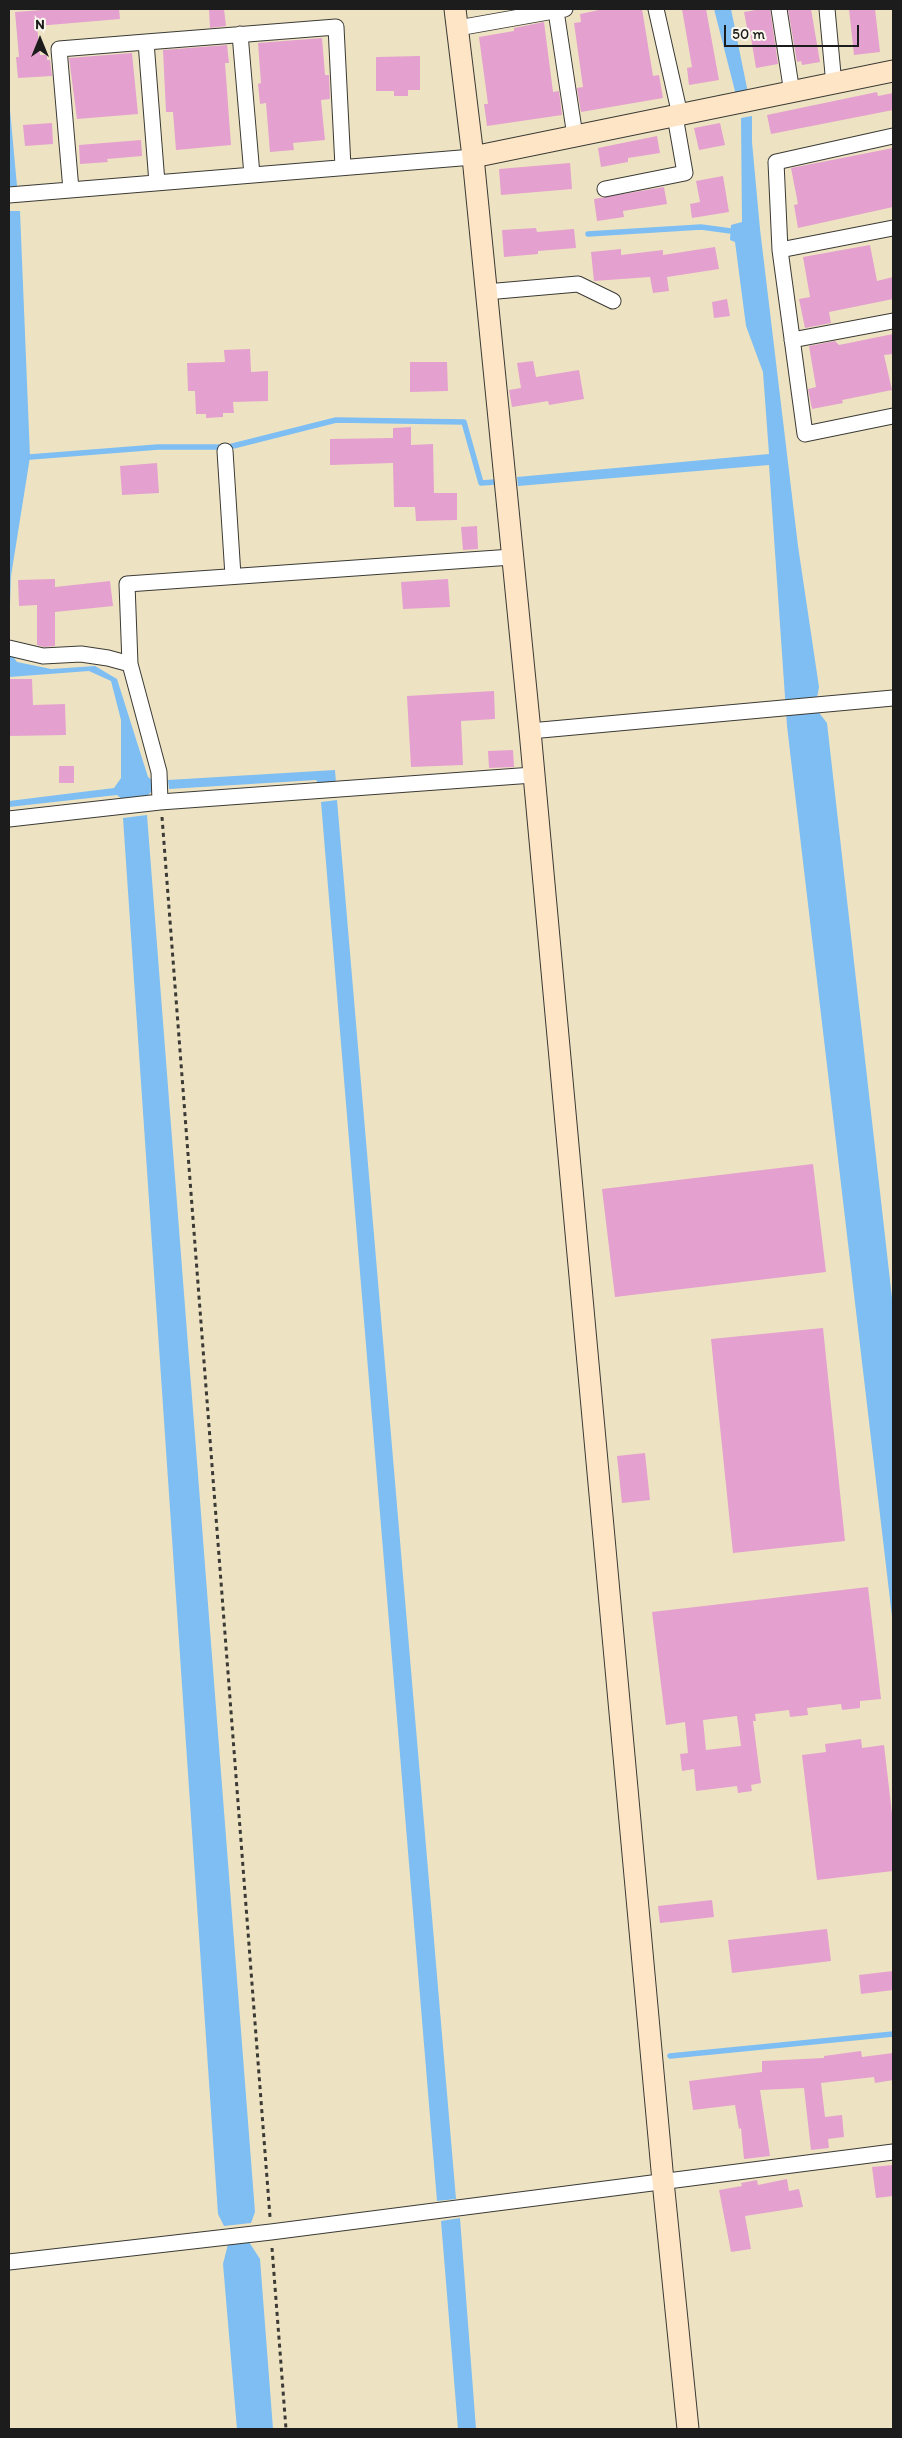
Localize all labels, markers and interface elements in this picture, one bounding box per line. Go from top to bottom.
north arrow [15,15,65,65]
scale bar [727,15,862,47]
text: N [35,16,45,33]
text: 50 m [732,25,765,43]

